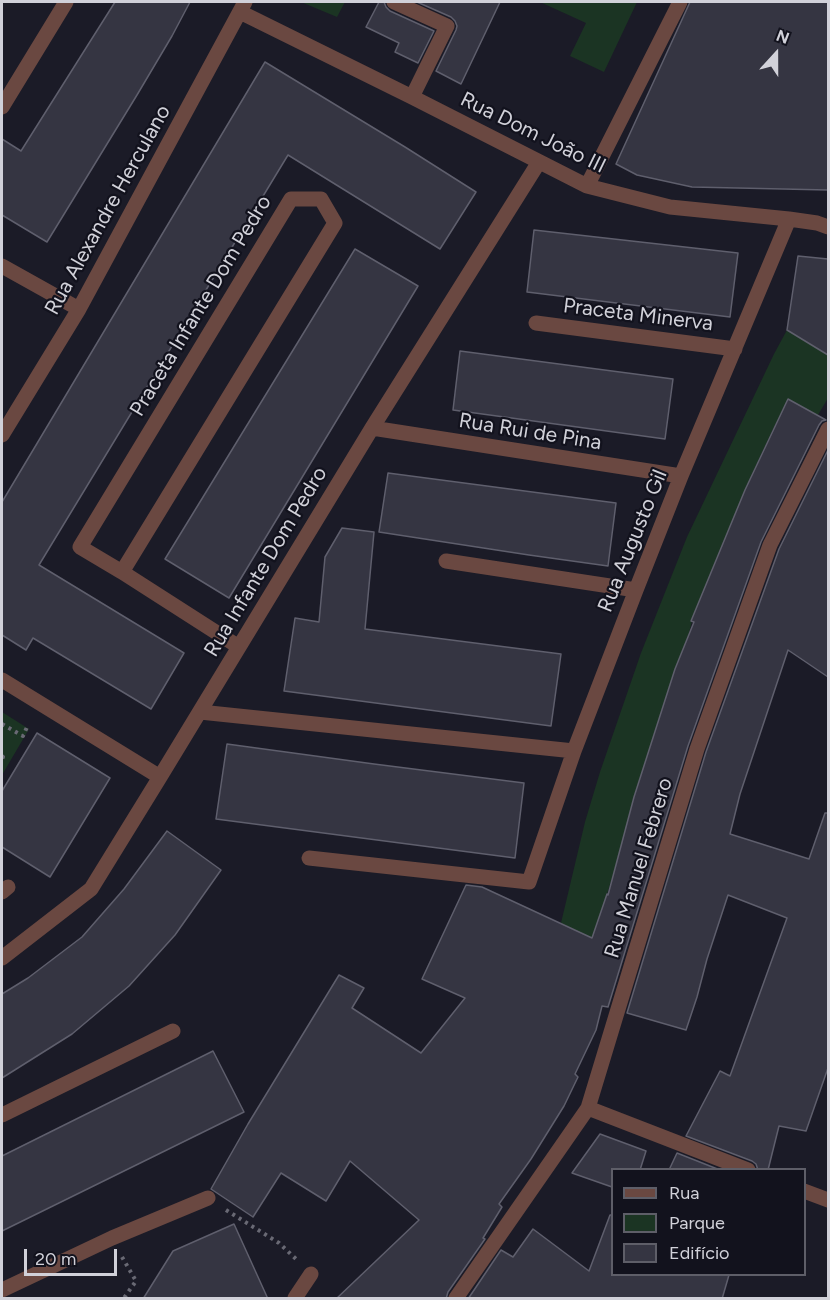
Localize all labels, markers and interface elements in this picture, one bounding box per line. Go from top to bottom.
north arrow [746,24,806,84]
text: N [773,26,792,48]
street label: Rua Dom João III [456,87,610,179]
street label: Rua Alexandre Herculano [40,101,176,319]
street label: Praceta Infante Dom Pedro [125,191,277,421]
street label: Praceta Minerva [562,293,714,337]
street label: Rua Rui de Pina [457,408,603,456]
street label: Rua Infante Dom Pedro [199,462,333,662]
street label: Rua Augusto Gil [593,466,673,616]
street label: Rua Manuel Febrero [600,775,678,961]
legend [611,1168,806,1276]
text: Rua [669,1182,700,1204]
text: Parque [669,1212,725,1234]
scale bar [27,1237,120,1275]
text: Edifício [669,1242,730,1264]
text: 20 m [35,1248,76,1270]

